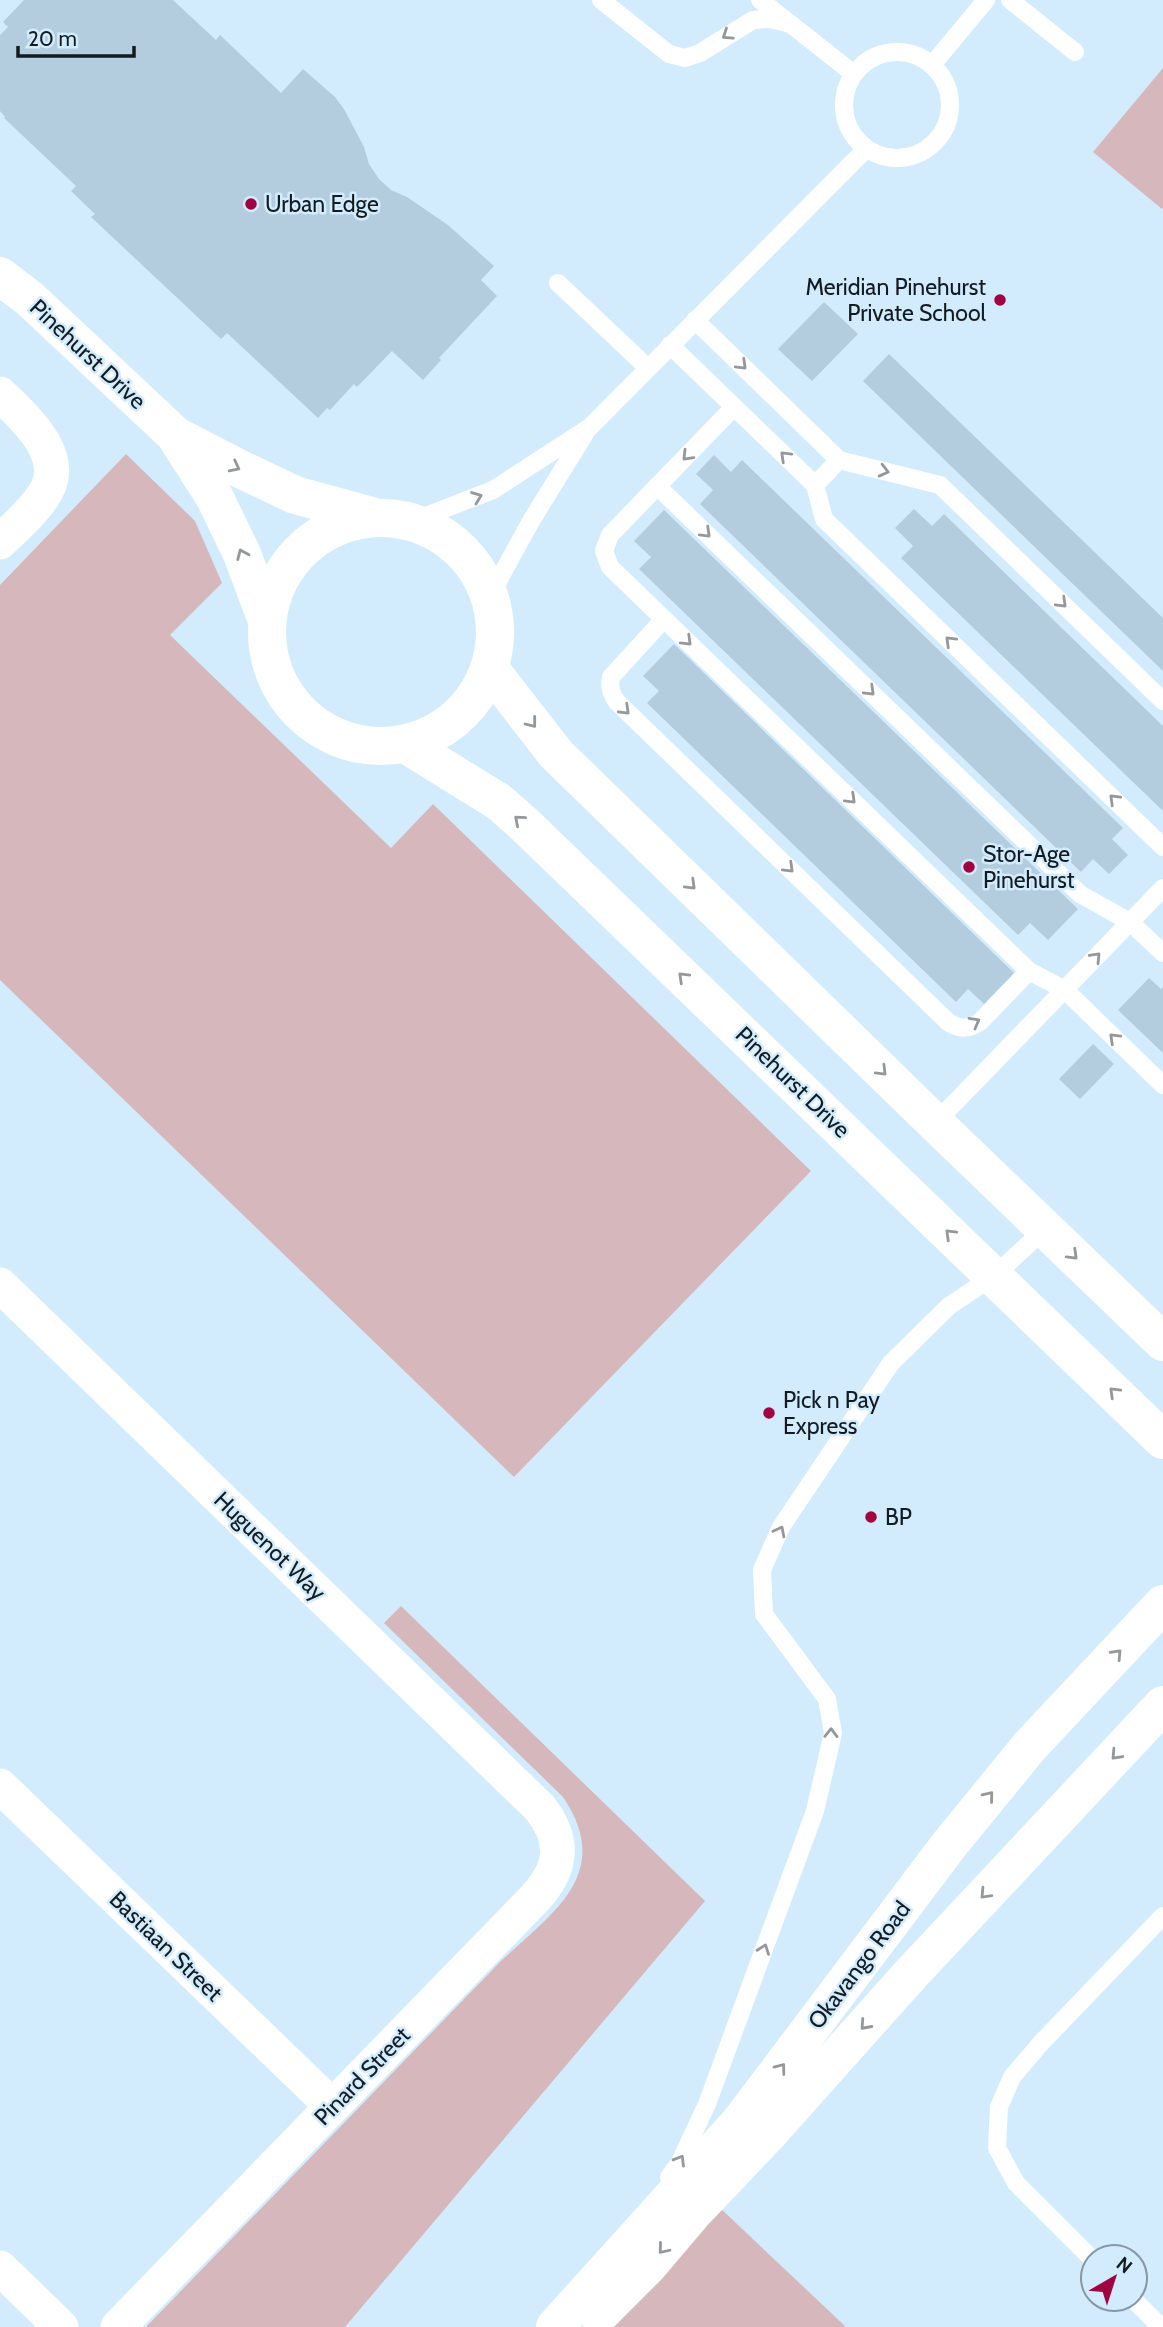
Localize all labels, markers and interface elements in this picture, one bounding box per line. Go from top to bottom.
scale bar [18,14,133,58]
text: 20 m [28,26,77,51]
one-way arrow [722,27,735,39]
place label: Urban Edge [265,190,379,218]
marker: Urban Edge [243,196,259,212]
place label: Meridian Pinehurst Private School [805,273,987,327]
marker: Meridian Pinehurst Private School [992,292,1008,308]
street label: Pinehurst Drive [24,293,152,415]
one-way arrow [734,357,747,370]
one-way arrow [682,447,695,460]
one-way arrow [780,452,793,465]
one-way arrow [228,458,240,472]
one-way arrow [878,463,890,477]
one-way arrow [470,491,482,505]
one-way arrow [698,524,711,537]
one-way arrow [236,549,250,561]
one-way arrow [1054,594,1067,607]
one-way arrow [679,633,692,646]
one-way arrow [946,636,959,649]
one-way arrow [862,683,875,696]
one-way arrow [617,701,630,714]
one-way arrow [523,715,536,728]
one-way arrow [843,790,856,803]
one-way arrow [1109,795,1122,808]
one-way arrow [515,816,528,828]
place label: Stor-Age Pinehurst [983,840,1075,894]
one-way arrow [781,859,794,872]
marker: Stor-Age Pinehurst [961,859,977,875]
one-way arrow [683,877,696,890]
one-way arrow [1088,952,1101,965]
one-way arrow [679,973,692,986]
one-way arrow [968,1017,980,1031]
street label: Pinehurst Drive [730,1020,856,1144]
one-way arrow [1109,1033,1122,1046]
one-way arrow [874,1062,887,1075]
one-way arrow [946,1230,959,1243]
one-way arrow [1065,1246,1078,1259]
place label: Pick n Pay Express [783,1386,880,1440]
one-way arrow [1109,1388,1122,1401]
marker: Pick n Pay Express [761,1405,777,1421]
street label: Huguenot Way [208,1486,332,1607]
place label: BP [885,1503,912,1531]
marker: BP [863,1509,879,1525]
one-way arrow [772,1526,786,1538]
one-way arrow [1108,1649,1121,1662]
one-way arrow [823,1727,839,1738]
one-way arrow [1112,1747,1125,1760]
one-way arrow [981,1792,993,1805]
street label: Bastiaan Street [104,1885,228,2007]
one-way arrow [981,1886,994,1899]
street label: Okavango Road [802,1896,916,2034]
one-way arrow [756,1944,770,1956]
one-way arrow [860,2017,873,2030]
street label: Pinard Street [308,2021,416,2131]
one-way arrow [773,2063,786,2076]
one-way arrow [671,2155,684,2168]
one-way arrow [659,2240,671,2253]
north arrow [1079,2243,1149,2313]
text: N [1112,2252,1137,2278]

